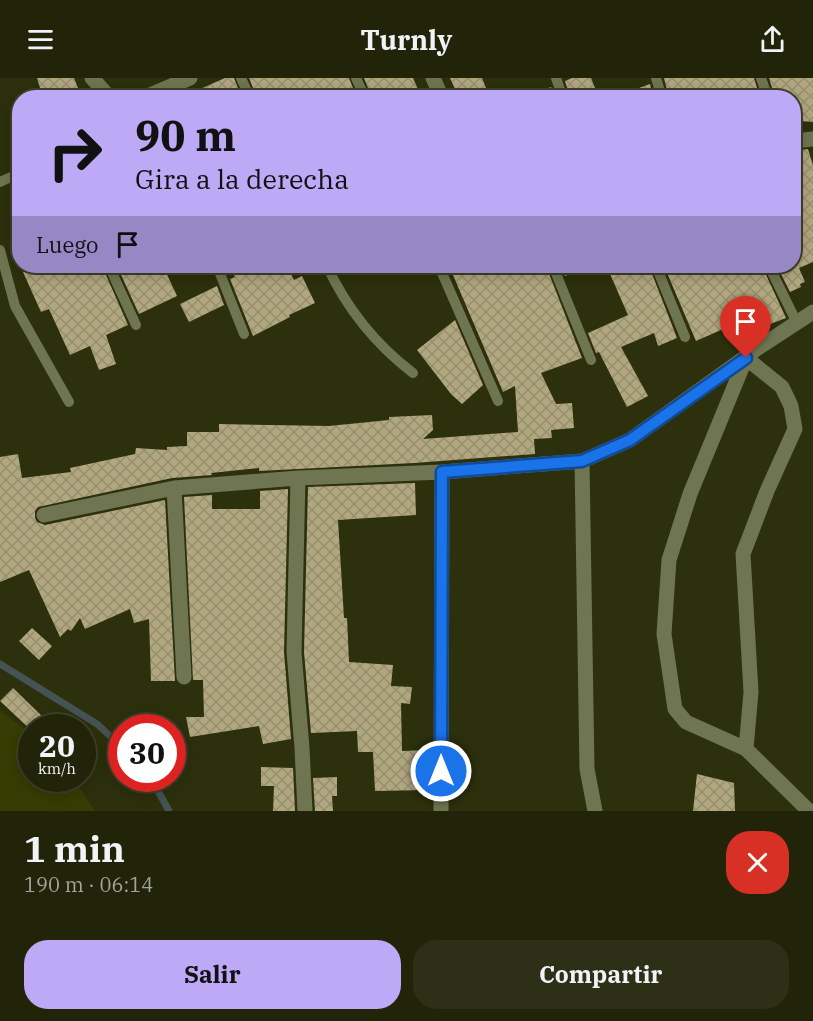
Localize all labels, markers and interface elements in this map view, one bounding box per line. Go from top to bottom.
text: Turnly [361,22,452,57]
icon: menu [24,23,57,56]
icon: share [756,23,789,56]
text: 90 m [135,108,236,163]
icon: right [36,114,114,192]
text: Gira a la derecha [135,161,349,196]
icon: arrive [111,228,144,261]
text: Luego [36,230,99,259]
pin [720,296,771,358]
icon: arrive [729,305,762,338]
speed limit sign: 30 [108,714,186,792]
text: 20 [39,726,75,765]
position arrow [409,739,473,803]
text: km/h [38,759,76,778]
text: 1 min [24,825,125,872]
button: close [726,831,789,894]
text: 190 m · 06:14 [24,871,153,898]
button: Salir [24,940,401,1009]
button: Compartir [413,940,789,1009]

